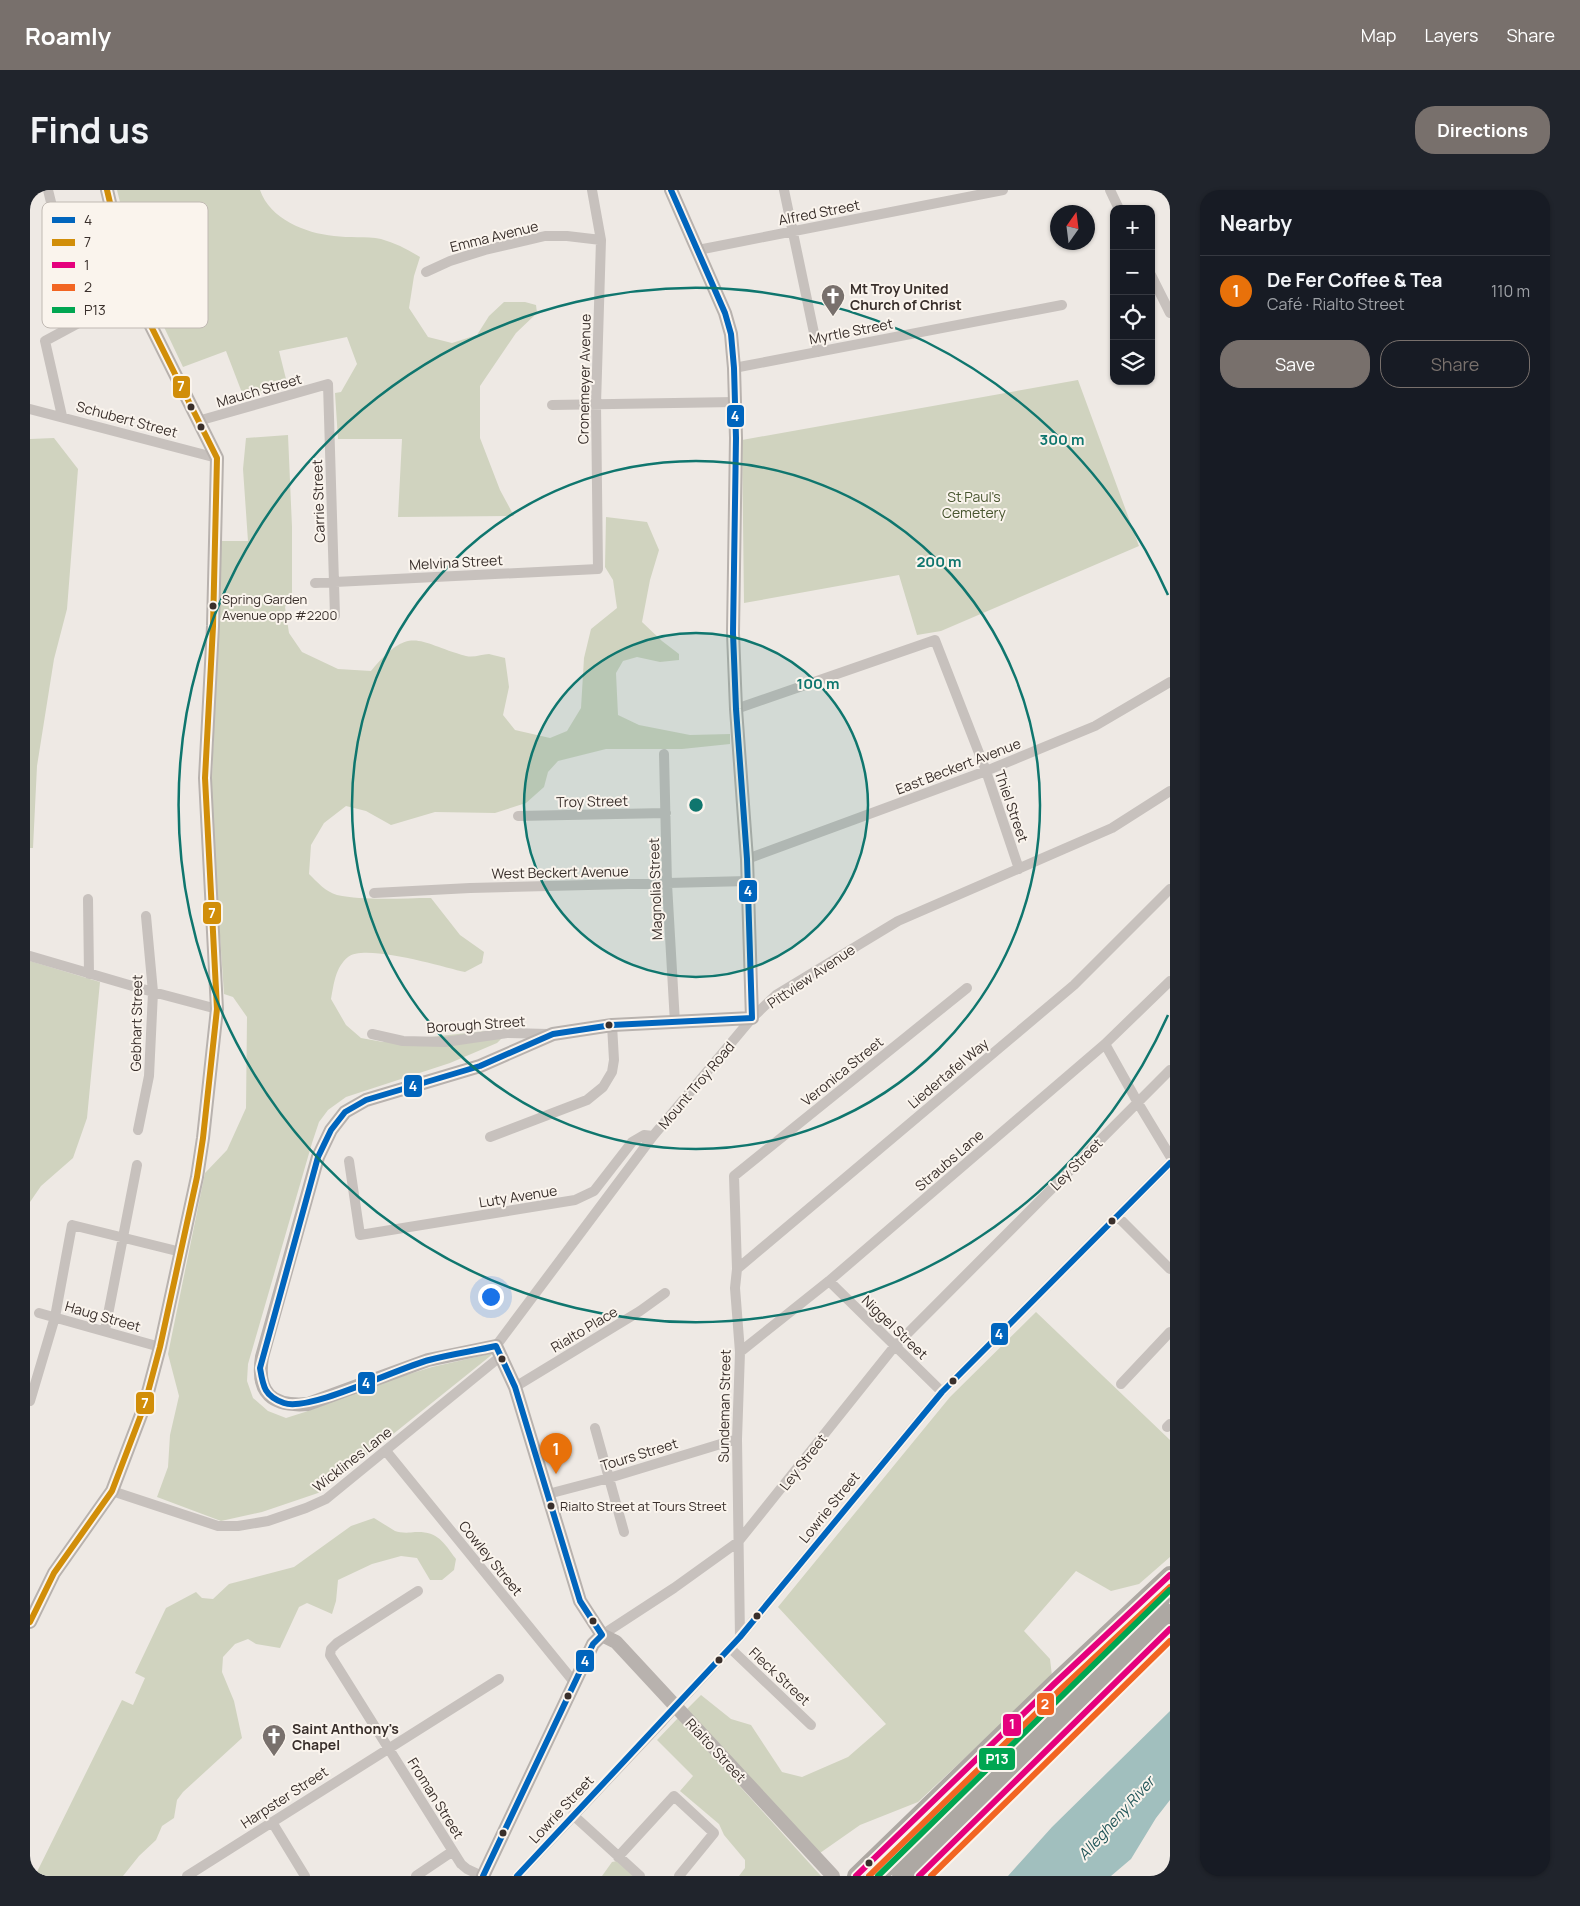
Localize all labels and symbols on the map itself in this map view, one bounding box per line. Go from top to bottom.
street label: Alfred Street [777,195,862,229]
legend [42,202,208,328]
north arrow [1050,205,1095,250]
text: 4 [84,210,92,229]
street label: Emma Avenue [448,216,540,256]
text: 7 [84,232,91,251]
text: 1 [84,255,89,274]
text: 2 [84,277,92,296]
place label: Mt Troy United Church of Christ [850,279,962,314]
church icon: Mt Troy United Church of Christ [820,283,846,317]
text: P13 [84,300,106,319]
street label: Myrtle Street [807,313,895,348]
street label: Cronemeyer Avenue [573,314,595,444]
street label: Mauch Street [214,369,304,411]
line badge: 7 [172,375,191,399]
text: 7 [177,376,185,395]
street label: Schubert Street [74,396,180,442]
unlabelled marker [186,402,196,412]
line badge: 4 [726,404,745,428]
text: 4 [731,406,739,425]
unlabelled marker [196,422,206,432]
text: 300 m [1040,429,1084,450]
street label: Carrie Street [307,459,329,543]
park label: St Paul's Cemetery [942,487,1007,522]
street label: Melvina Street [409,550,504,574]
text: 200 m [916,551,962,572]
place label: Spring Garden Avenue opp #2200 [222,590,338,624]
marker: Spring Garden Avenue opp #2200 [208,601,218,611]
text: 100 m [797,673,839,694]
street label: East Beckert Avenue [893,733,1023,799]
street label: Thiel Street [991,767,1033,845]
street label: Troy Street [556,791,628,811]
centre of rings [687,796,705,814]
street label: Magnolia Street [644,837,666,941]
street label: West Beckert Avenue [491,861,629,883]
line badge: 4 [738,879,758,903]
text: 4 [744,881,752,900]
line badge: 7 [202,901,222,925]
text: 7 [208,903,216,922]
street label: Pittview Avenue [763,940,859,1012]
street label: Gebhart Street [126,974,146,1072]
street label: Borough Street [426,1011,526,1037]
unlabelled marker [604,1020,614,1030]
street label: Veronica Street [797,1032,887,1110]
street label: Liedertafel Way [904,1033,993,1112]
street label: Mount Troy Road [654,1037,738,1133]
line badge: 4 [403,1074,423,1098]
text: 4 [409,1076,417,1095]
street label: Straubs Lane [911,1125,987,1195]
street label: Ley Street [1046,1133,1107,1194]
street label: Luty Avenue [478,1180,558,1212]
unlabelled marker [1107,1216,1117,1226]
your location [478,1284,504,1310]
street label: Niggel Street [858,1291,932,1364]
street label: Haug Street [63,1296,143,1336]
street label: Rialto Place [547,1302,621,1356]
line badge: 4 [990,1322,1009,1346]
text: 4 [995,1324,1003,1343]
street label: Sundeman Street [714,1349,734,1463]
unlabelled marker [497,1354,507,1364]
line badge: 4 [357,1371,376,1395]
text: 4 [362,1373,370,1392]
unlabelled marker [948,1376,958,1386]
line badge: 7 [135,1391,155,1415]
text: 7 [141,1393,149,1412]
street label: Wicklines Lane [309,1422,395,1496]
street label: Ley Street [775,1430,831,1494]
pin: 1 [540,1433,572,1474]
street label: Tours Street [598,1433,680,1475]
street label: Lowrie Street [794,1467,864,1547]
place label: Rialto Street at Tours Street [560,1497,727,1515]
marker: Rialto Street at Tours Street [546,1501,556,1511]
street label: Cowley Street [455,1517,527,1600]
unlabelled marker [752,1611,762,1621]
unlabelled marker [588,1616,598,1626]
street label: Fleck Street [745,1643,815,1710]
line badge: 4 [575,1649,595,1673]
text: 4 [581,1651,589,1670]
unlabelled marker [714,1655,724,1665]
unlabelled marker [563,1691,573,1701]
line badge: 2 [1036,1692,1055,1716]
text: 2 [1041,1694,1049,1713]
line badge: 1 [1002,1713,1022,1737]
street label: Rialto Street [682,1714,751,1786]
text: 1 [1009,1714,1015,1733]
place label: Saint Anthony's Chapel [292,1719,399,1754]
church icon: Saint Anthony's Chapel [261,1723,287,1757]
line badge: P13 [978,1747,1016,1771]
text: P13 [985,1749,1009,1768]
street label: Froman Street [404,1754,469,1842]
street label: Harpster Street [237,1761,332,1832]
water label: Allegheny River [1073,1770,1161,1864]
street label: Lowrie Street [525,1771,598,1847]
unlabelled marker [498,1828,508,1838]
unlabelled marker [864,1858,874,1868]

